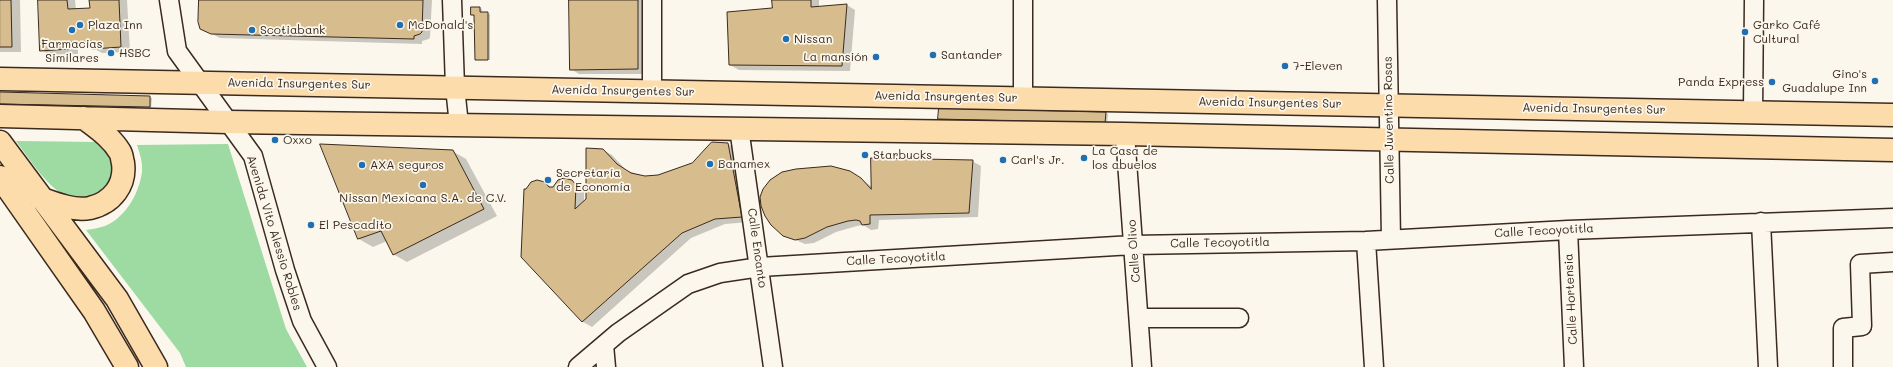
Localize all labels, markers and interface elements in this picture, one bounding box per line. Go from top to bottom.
place label: Plaza Inn [88,18,142,32]
place label: McDonald's [408,18,473,32]
place label: Garko Café Cultural [1753,18,1820,46]
marker: Plaza Inn [75,20,85,30]
marker: McDonald's [395,20,405,30]
place label: Scotiabank [260,23,325,37]
marker: Farmacias Similares [67,25,77,35]
marker: Scotiabank [247,25,257,35]
marker: Garko Café Cultural [1740,27,1750,37]
place label: Nissan [794,32,832,46]
marker: Nissan [781,34,791,44]
place label: Farmacias Similares [41,37,103,65]
place label: HSBC [119,46,150,60]
marker: HSBC [106,48,116,58]
place label: Santander [941,48,1002,62]
place label: La mansión [803,50,868,64]
marker: Santander [928,50,938,60]
marker: La mansión [871,52,881,62]
street label: Calle Juventino Rosas [1381,56,1397,184]
place label: 7-Eleven [1293,59,1342,73]
marker: 7-Eleven [1280,61,1290,71]
place label: Gino's Guadalupe Inn [1782,67,1867,95]
place label: Panda Express [1678,75,1764,89]
street label: Avenida Insurgentes Sur [227,76,371,92]
marker: Gino's Guadalupe Inn [1870,76,1880,86]
marker: Panda Express [1767,77,1777,87]
street label: Avenida Insurgentes Sur [551,83,695,99]
street label: Avenida Insurgentes Sur [874,89,1018,105]
street label: Avenida Insurgentes Sur [1198,95,1342,111]
street label: Avenida Insurgentes Sur [1522,101,1666,117]
place label: Oxxo [283,133,312,147]
marker: Oxxo [270,135,280,145]
place label: La Casa de los abuelos [1092,144,1158,172]
place label: Starbucks [873,148,932,162]
marker: Starbucks [860,150,870,160]
place label: Carl's Jr. [1011,153,1065,167]
marker: La Casa de los abuelos [1079,153,1089,163]
street label: Avenida Vito Alessio Robles [244,154,304,312]
marker: Carl's Jr. [998,155,1008,165]
place label: Banamex [718,157,770,171]
place label: AXA seguros [370,158,444,172]
marker: Banamex [705,159,715,169]
marker: AXA seguros [357,160,367,170]
place label: Secretaría de Economía [556,166,630,194]
marker: Secretaría de Economía [543,175,553,185]
marker: Nissan Mexicana S.A. de C.V. [418,180,428,190]
place label: Nissan Mexicana S.A. de C.V. [339,191,507,205]
street label: Calle Encanto [744,207,770,289]
place label: El Pescadito [319,218,392,232]
street label: Calle Olivo [1125,219,1143,283]
marker: El Pescadito [306,220,316,230]
street label: Calle Tecoyotitla [1494,221,1594,241]
street label: Calle Tecoyotitla [1170,235,1270,251]
street label: Calle Tecoyotitla [846,249,946,269]
street label: Calle Hortensia [1561,253,1581,345]

